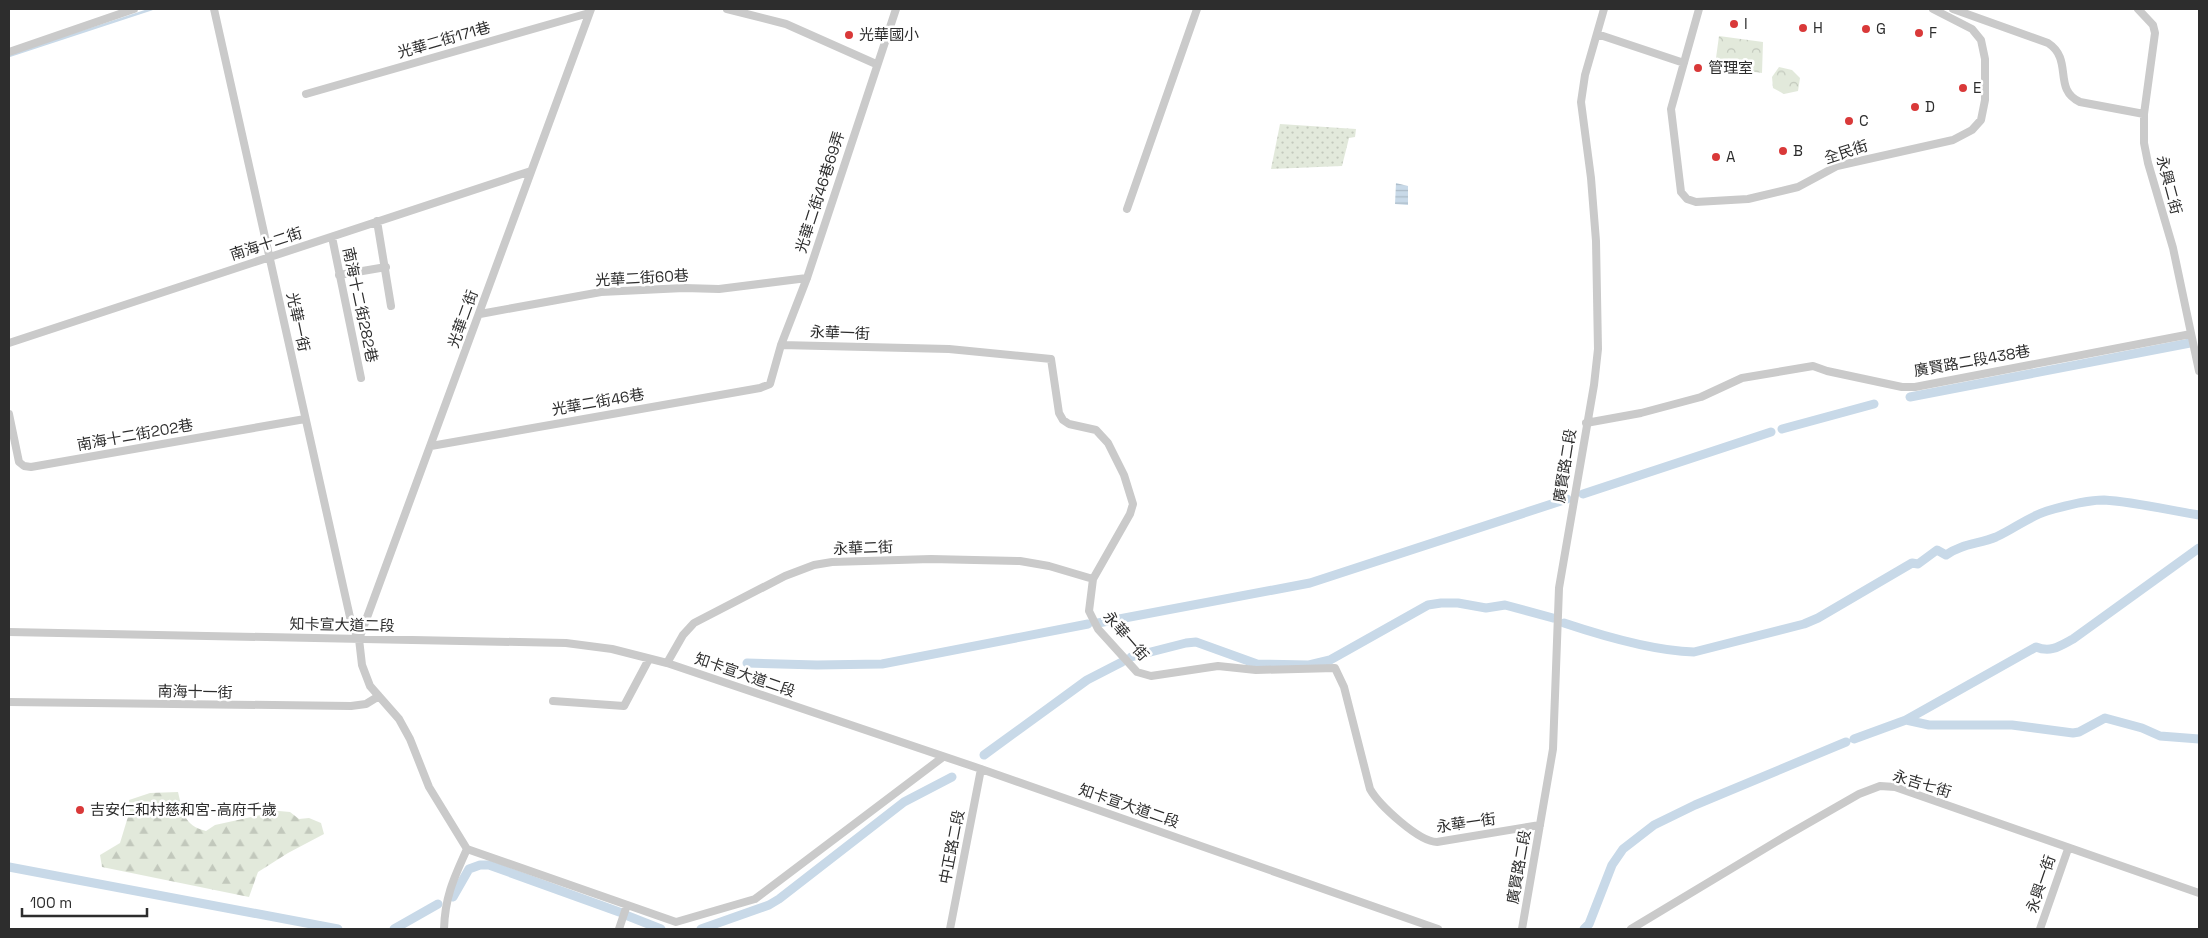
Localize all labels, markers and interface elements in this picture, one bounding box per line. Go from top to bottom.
place label: I [1744,14,1748,33]
street label: 光華二街171巷 [395,17,493,62]
marker: I [1728,18,1740,30]
place label: H [1813,18,1823,37]
place label: G [1876,19,1886,38]
marker: H [1797,22,1809,34]
marker: G [1860,23,1872,35]
place label: F [1929,23,1937,42]
place label: 光華國小 [859,25,919,44]
marker: F [1913,27,1925,39]
marker: 光華國小 [843,29,855,41]
place label: 管理室 [1708,58,1753,77]
marker: 管理室 [1692,62,1704,74]
place label: E [1973,78,1981,97]
marker: E [1957,82,1969,94]
place label: D [1925,97,1935,116]
marker: D [1909,101,1921,113]
place label: C [1859,111,1869,130]
marker: C [1843,115,1855,127]
street label: 光華二街46巷69弄 [791,129,848,255]
street label: 全民街 [1822,136,1870,168]
place label: B [1793,141,1803,160]
marker: B [1777,145,1789,157]
place label: A [1726,147,1736,166]
marker: A [1710,151,1722,163]
street label: 永興二街 [2153,153,2186,216]
street label: 南海十二街 [227,223,304,264]
street label: 南海十二街282巷 [339,245,382,364]
street label: 光華二街60巷 [595,266,689,289]
street label: 光華二街 [443,287,482,350]
street label: 光華一街 [283,291,314,353]
street label: 永華一街 [810,322,870,343]
street label: 廣賢路二段438巷 [1912,341,2032,380]
street label: 光華二街46巷 [550,384,646,419]
street label: 南海十二街202巷 [75,415,195,454]
street label: 廣賢路二段 [1549,427,1580,504]
street label: 永華二街 [833,537,893,558]
street label: 永華一街 [1100,607,1153,665]
street label: 知卡宣大道二段 [289,614,395,635]
street label: 知卡宣大道二段 [692,648,798,701]
street label: 南海十一街 [157,681,233,702]
street label: 永吉七街 [1891,766,1954,801]
street label: 知卡宣大道二段 [1076,779,1182,832]
place label: 吉安仁和村慈和宮-高府千歲 [90,800,277,819]
marker: 吉安仁和村慈和宮-高府千歲 [74,804,86,816]
street label: 中正路二段 [935,808,968,886]
street label: 永華一街 [1435,809,1497,836]
street label: 廣賢路二段 [1503,828,1534,906]
street label: 永興一街 [2022,852,2059,915]
scale bar [22,886,148,918]
text: 100 m [30,893,72,912]

